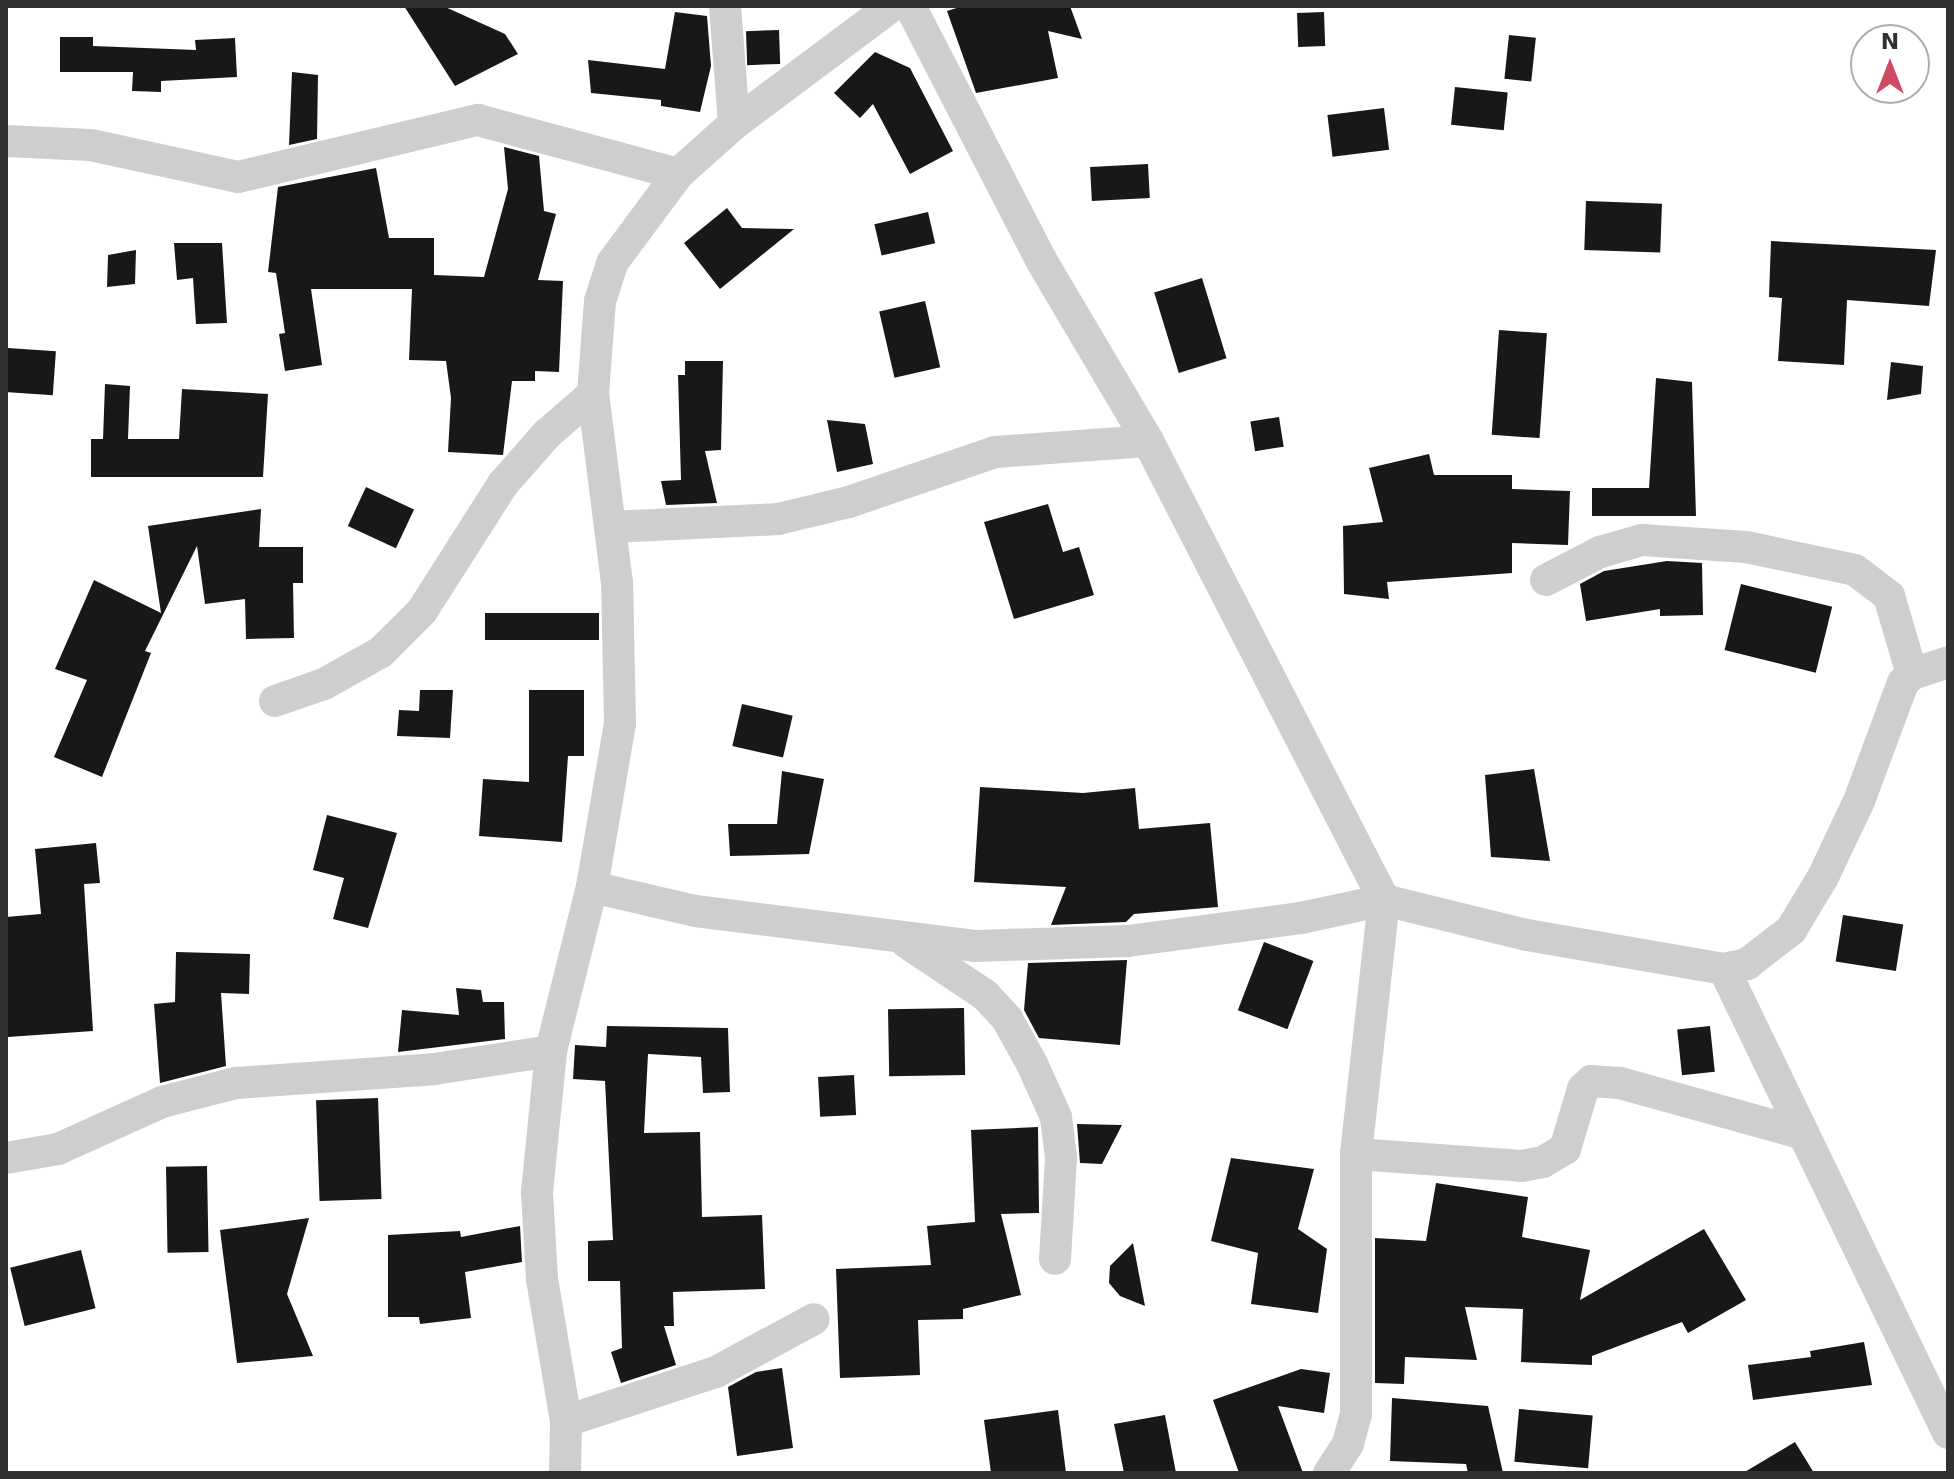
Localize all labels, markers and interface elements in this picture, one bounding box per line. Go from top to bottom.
north arrow [1850,24,1930,104]
text: N [1881,29,1899,54]

